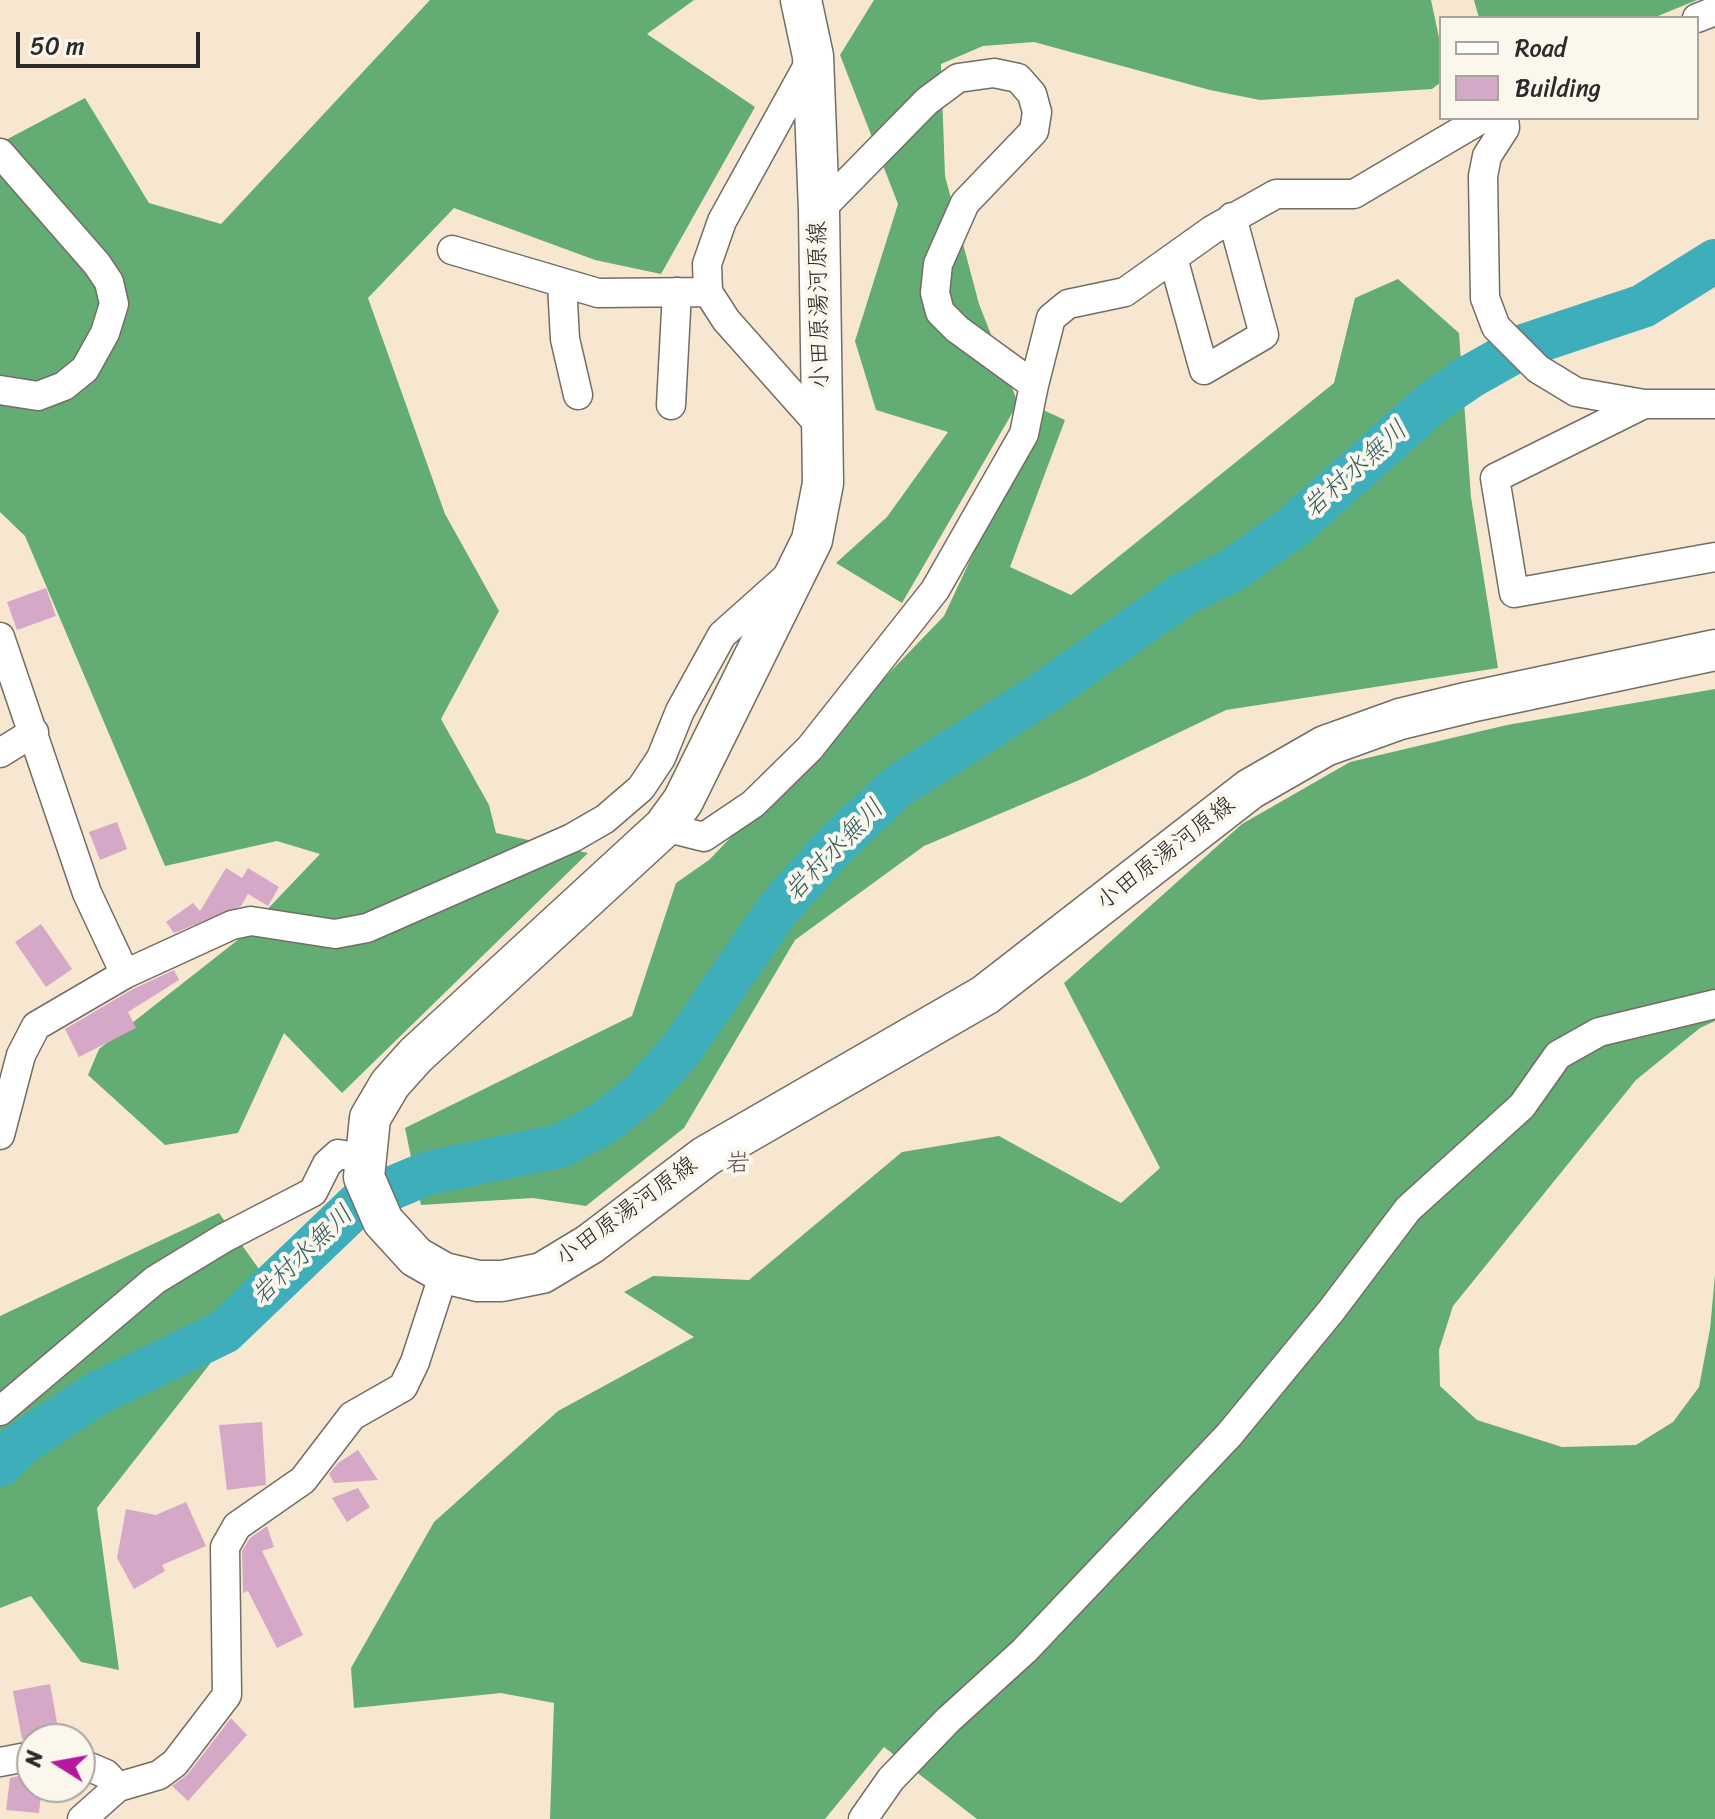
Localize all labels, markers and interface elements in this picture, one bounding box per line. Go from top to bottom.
scale bar [20,16,204,66]
legend [1439,16,1699,120]
text: 50 m [30,25,85,67]
text: Road [1515,27,1566,69]
text: Building [1515,67,1601,109]
street label: 小田原湯河原線 [804,221,836,389]
water label: 岩村水無川 [1297,415,1415,525]
street label: 小田原湯河原線 [1091,791,1241,917]
water label: 岩村水無川 [779,793,891,909]
district label: 岩 [725,1148,751,1180]
street label: 小田原湯河原線 [551,1151,703,1273]
water label: 岩村水無川 [245,1200,361,1312]
north arrow [16,1723,96,1803]
text: N [13,1748,55,1770]

